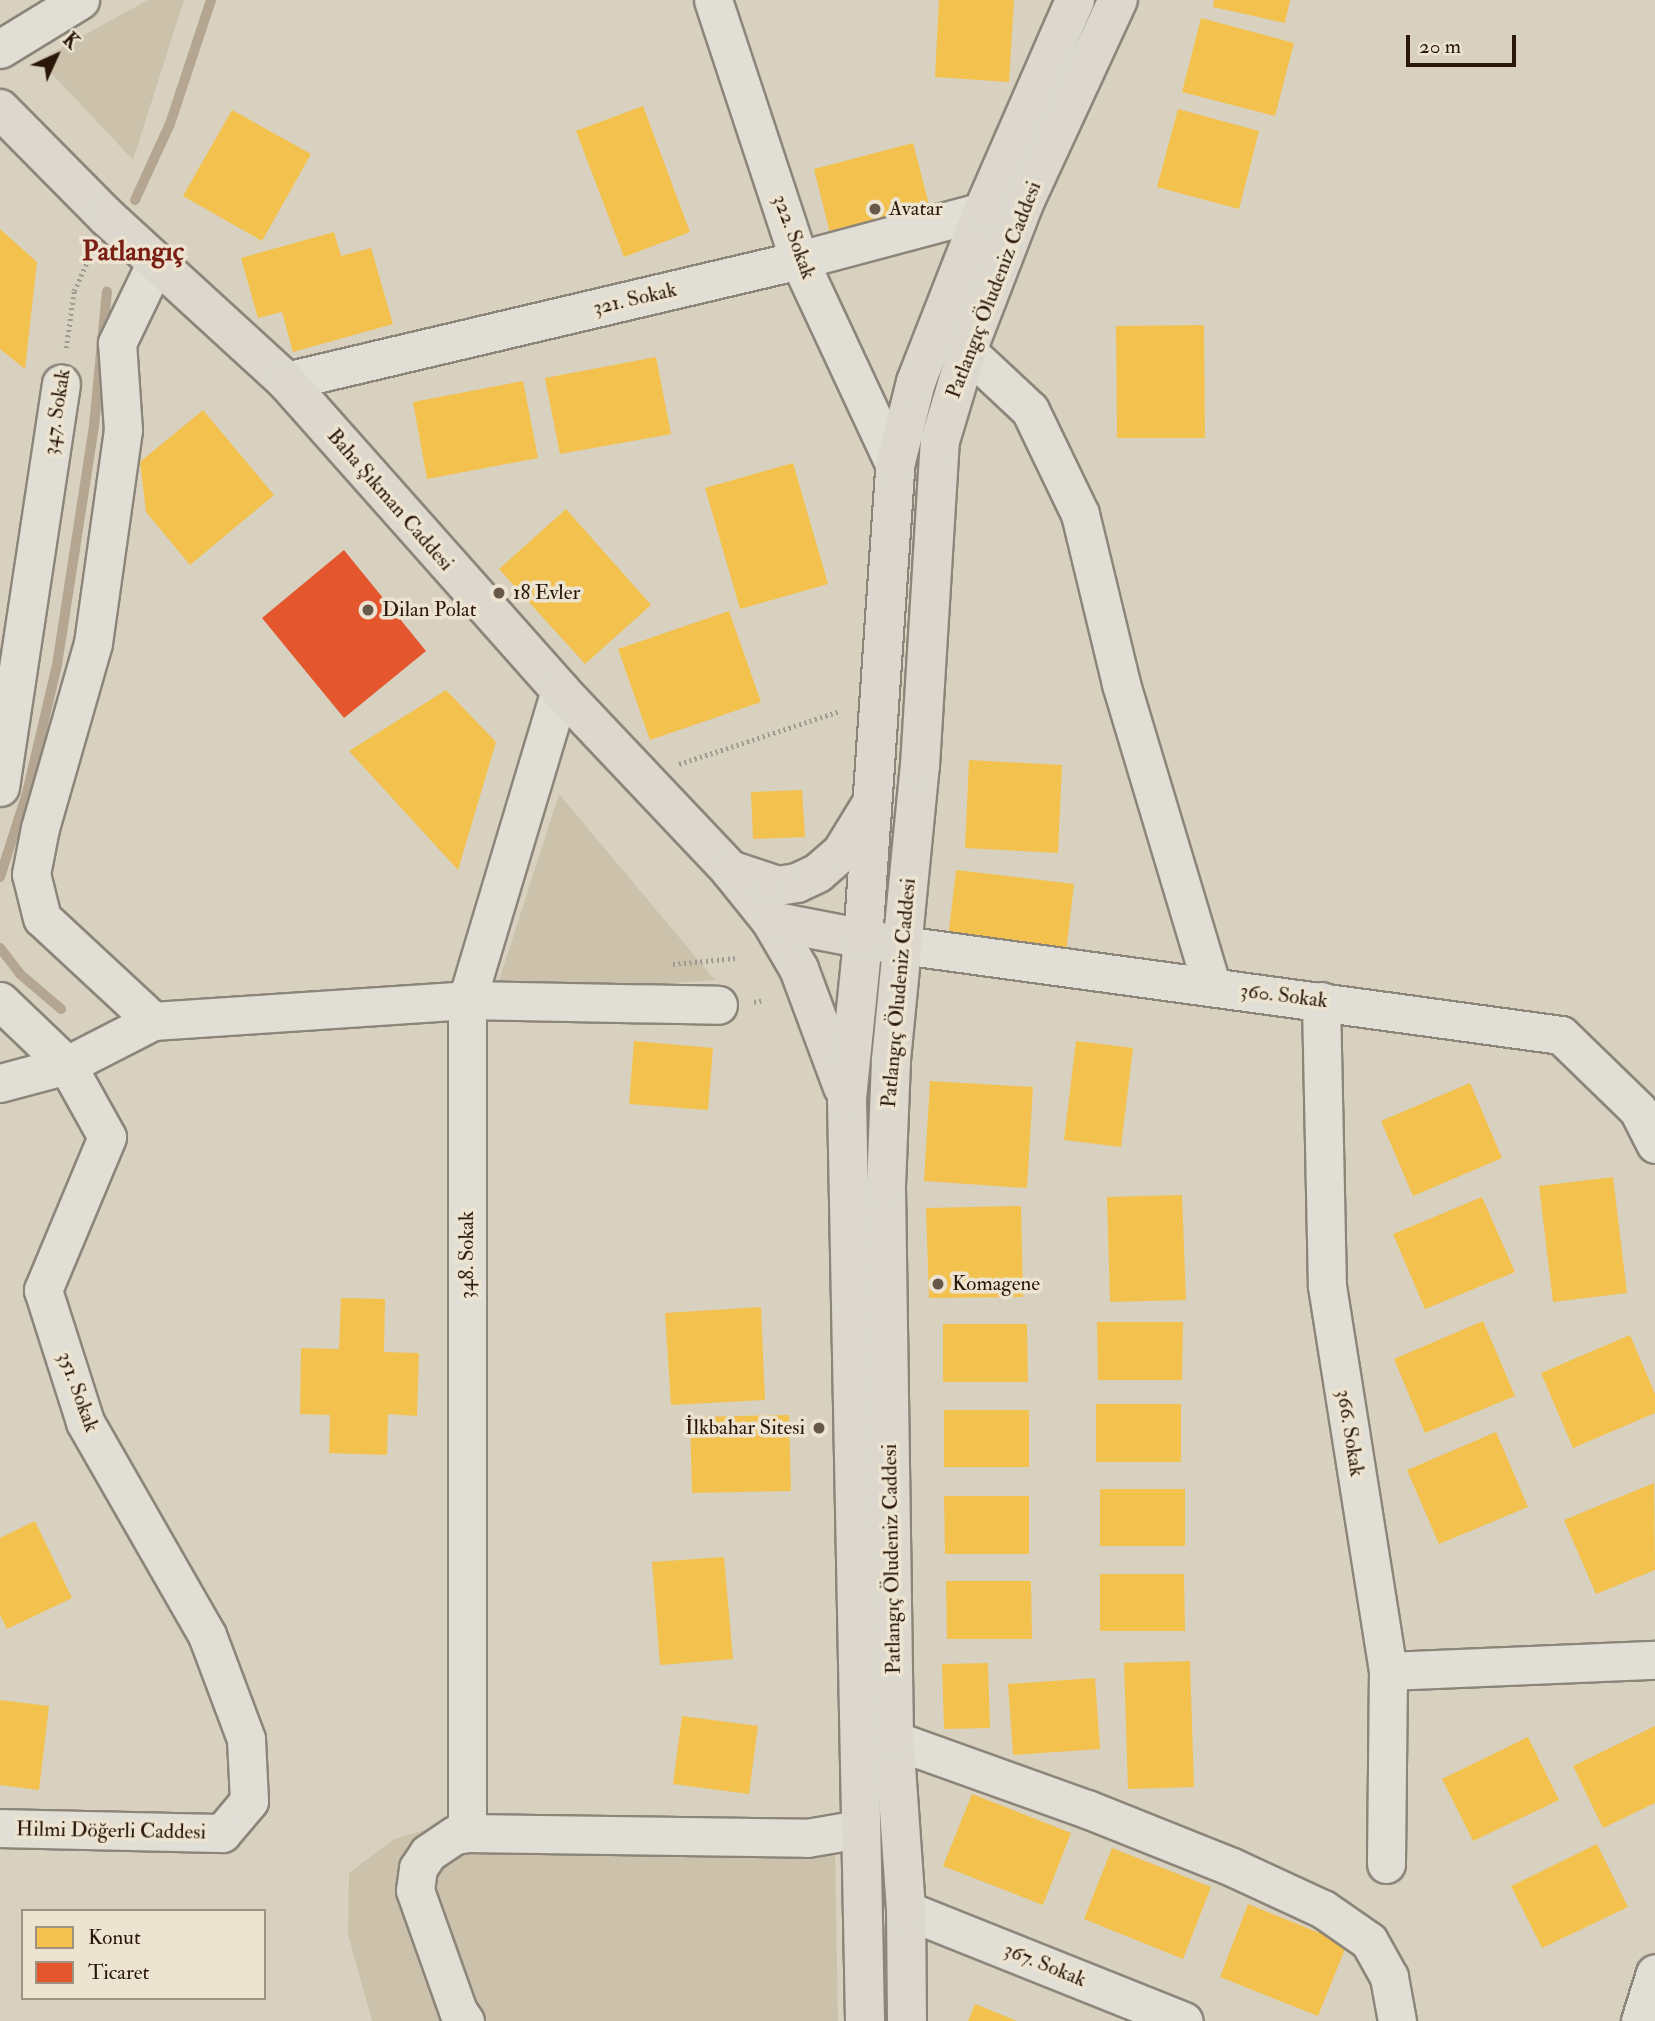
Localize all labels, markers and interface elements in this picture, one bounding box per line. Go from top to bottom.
north arrow [21,21,91,91]
scale bar [1410,21,1520,65]
text: K [58,28,84,54]
text: 20 m [1419,33,1461,60]
street label: Patlangıç Öludeniz Caddesi [941,178,1047,402]
street label: 322. Sokak [767,191,821,283]
place label: Avatar [889,196,943,222]
marker: Avatar [867,201,883,217]
district label: Patlangıç [82,235,184,269]
street label: 321. Sokak [591,277,679,321]
street label: 347. Sokak [38,367,76,457]
street label: Baha Şıkman Caddesi [321,424,459,576]
place label: 18 Evler [513,580,580,606]
marker: 18 Evler [491,585,507,601]
place label: Dilan Polat [382,597,476,623]
marker: Dilan Polat [360,602,376,618]
street label: Patlangıç Öludeniz Caddesi [876,877,922,1109]
street label: 360. Sokak [1239,978,1329,1014]
street label: 348. Sokak [454,1211,480,1299]
place label: Komagene [952,1271,1040,1297]
marker: Komagene [930,1276,946,1292]
street label: 351. Sokak [52,1348,104,1436]
street label: 366. Sokak [1331,1388,1369,1478]
place label: İlkbahar Sitesi [685,1415,805,1441]
marker: İlkbahar Sitesi [811,1420,827,1436]
street label: Patlangıç Öludeniz Caddesi [877,1444,907,1674]
street label: Hilmi Döğerli Caddesi [16,1817,206,1845]
legend [21,1909,266,2000]
text: Konut [88,1924,141,1951]
street label: 367. Sokak [1000,1937,1090,1993]
text: Ticaret [88,1959,149,1986]

